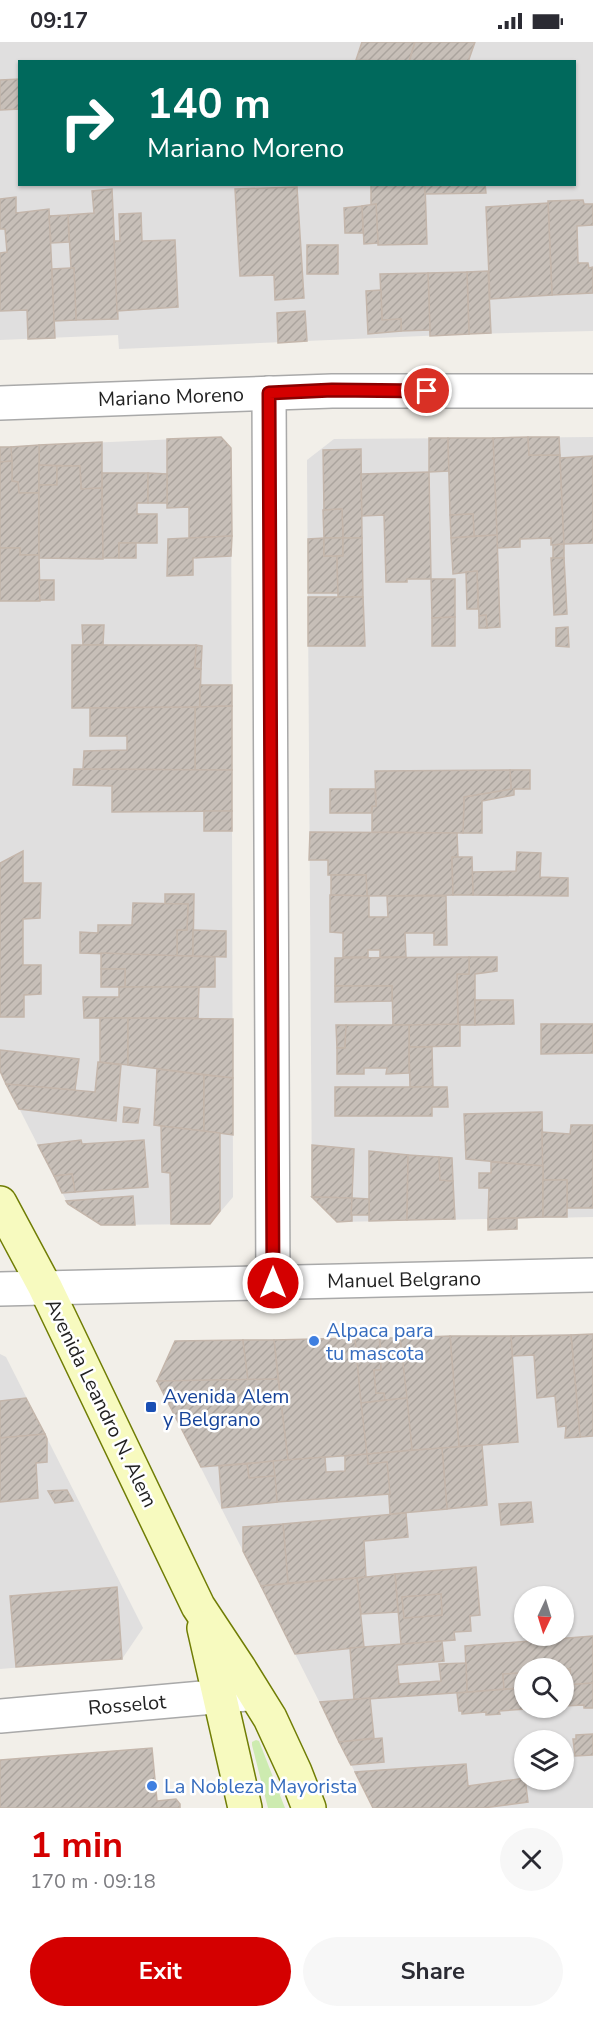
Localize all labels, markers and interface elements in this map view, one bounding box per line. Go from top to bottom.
text: 09:17 [30,6,88,36]
text: 140 m [147,76,271,133]
icon: right [48,84,126,162]
text: Mariano Moreno [147,130,344,167]
pin [401,365,452,416]
icon: arrive [410,374,443,407]
street label: Mariano Moreno [98,381,244,413]
position arrow [241,1251,305,1315]
street label: Manuel Belgrano [327,1265,481,1295]
street label: Avenida Leandro N. Alem [39,1294,163,1512]
place label: Alpaca para tu mascota [326,1317,434,1367]
marker: Alpaca para tu mascota [307,1334,321,1348]
place label: Avenida Alem y Belgrano [163,1383,289,1433]
marker: Avenida Alem y Belgrano [144,1400,158,1414]
north arrow [514,1586,574,1646]
map controls [514,1586,574,1790]
button: search [514,1658,574,1718]
street label: Rosselot [87,1688,168,1722]
button: layers [514,1730,574,1790]
place label: La Nobleza Mayorista [164,1773,357,1800]
marker: La Nobleza Mayorista [145,1779,159,1793]
text: 1 min [30,1821,123,1870]
button: close [500,1828,563,1891]
text: 170 m · 09:18 [30,1868,156,1895]
button: Exit [30,1937,291,2006]
button: Share [303,1937,563,2006]

